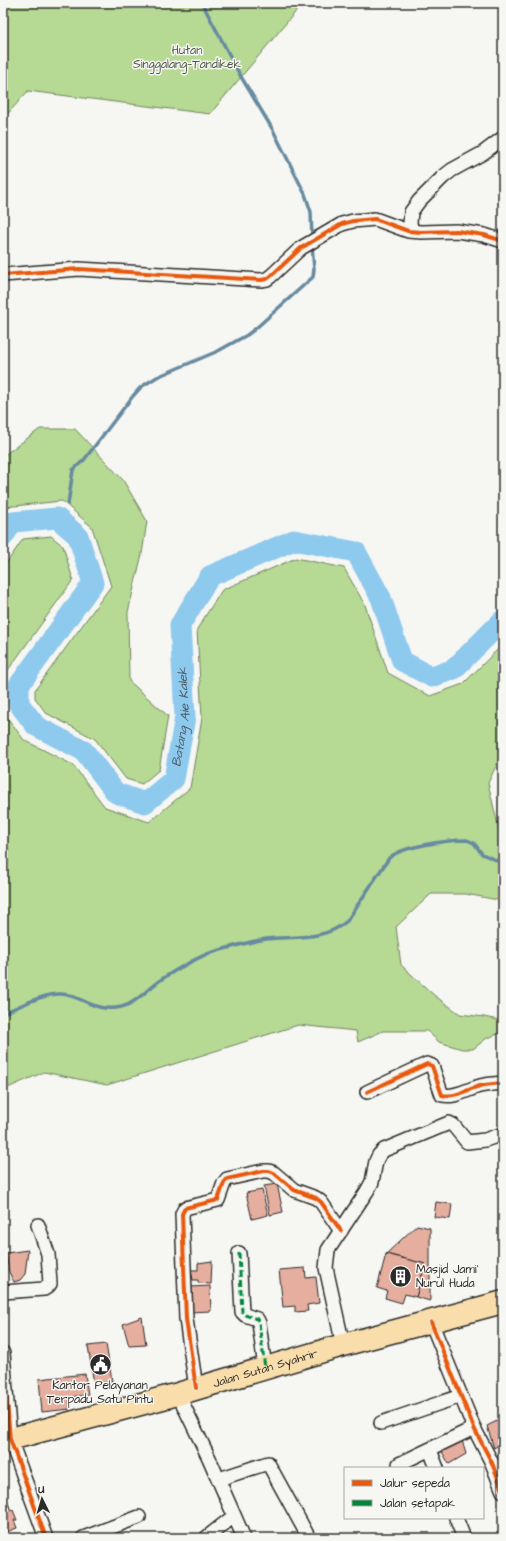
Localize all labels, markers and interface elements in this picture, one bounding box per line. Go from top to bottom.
park label: Hutan Singgalang—Tandikek [133,42,242,74]
water label: Batang Aie Kalek [167,666,195,768]
place label: Masjid Jami' Nurul Huda [416,1261,479,1292]
building icon: Masjid Jami' Nurul Huda [388,1263,414,1289]
street label: Jalan Sutan Syahrir [211,1344,320,1392]
public building icon: Kantor Pelayanan Terpadu Satu Pintu [87,1351,113,1377]
place label: Kantor Pelayanan Terpadu Satu Pintu [47,1377,153,1408]
legend [344,1467,484,1519]
text: Jalur sepeda [380,1475,450,1492]
north arrow [22,1479,62,1519]
text: U [36,1482,45,1497]
text: Jalan setapak [380,1495,456,1512]

